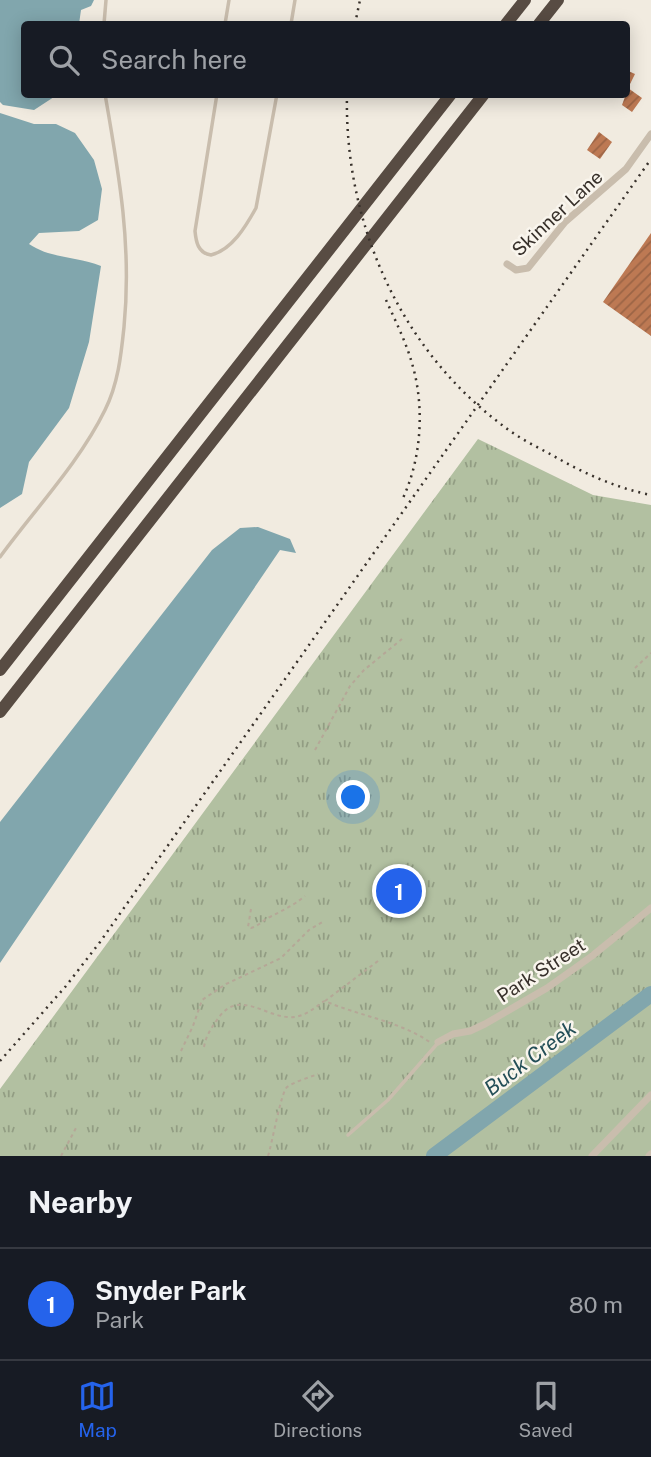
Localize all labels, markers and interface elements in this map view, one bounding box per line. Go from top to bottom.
search box [21,21,630,98]
icon: search [45,41,83,79]
text: Search here [101,44,247,75]
street label: Skinner Lane [507,165,607,261]
your location [336,780,370,814]
pin: 1 [376,865,422,917]
street label: Park Street [493,933,589,1007]
water label: Buck Creek [479,1015,581,1101]
text: Nearby [28,1184,132,1220]
text: Snyder Park [95,1275,247,1306]
text: 1 [46,1291,56,1318]
text: 80 m [569,1291,623,1318]
text: Park [95,1306,144,1333]
tab: Map [78,1377,117,1441]
tab: Directions [273,1377,362,1441]
tab: Saved [519,1377,573,1441]

